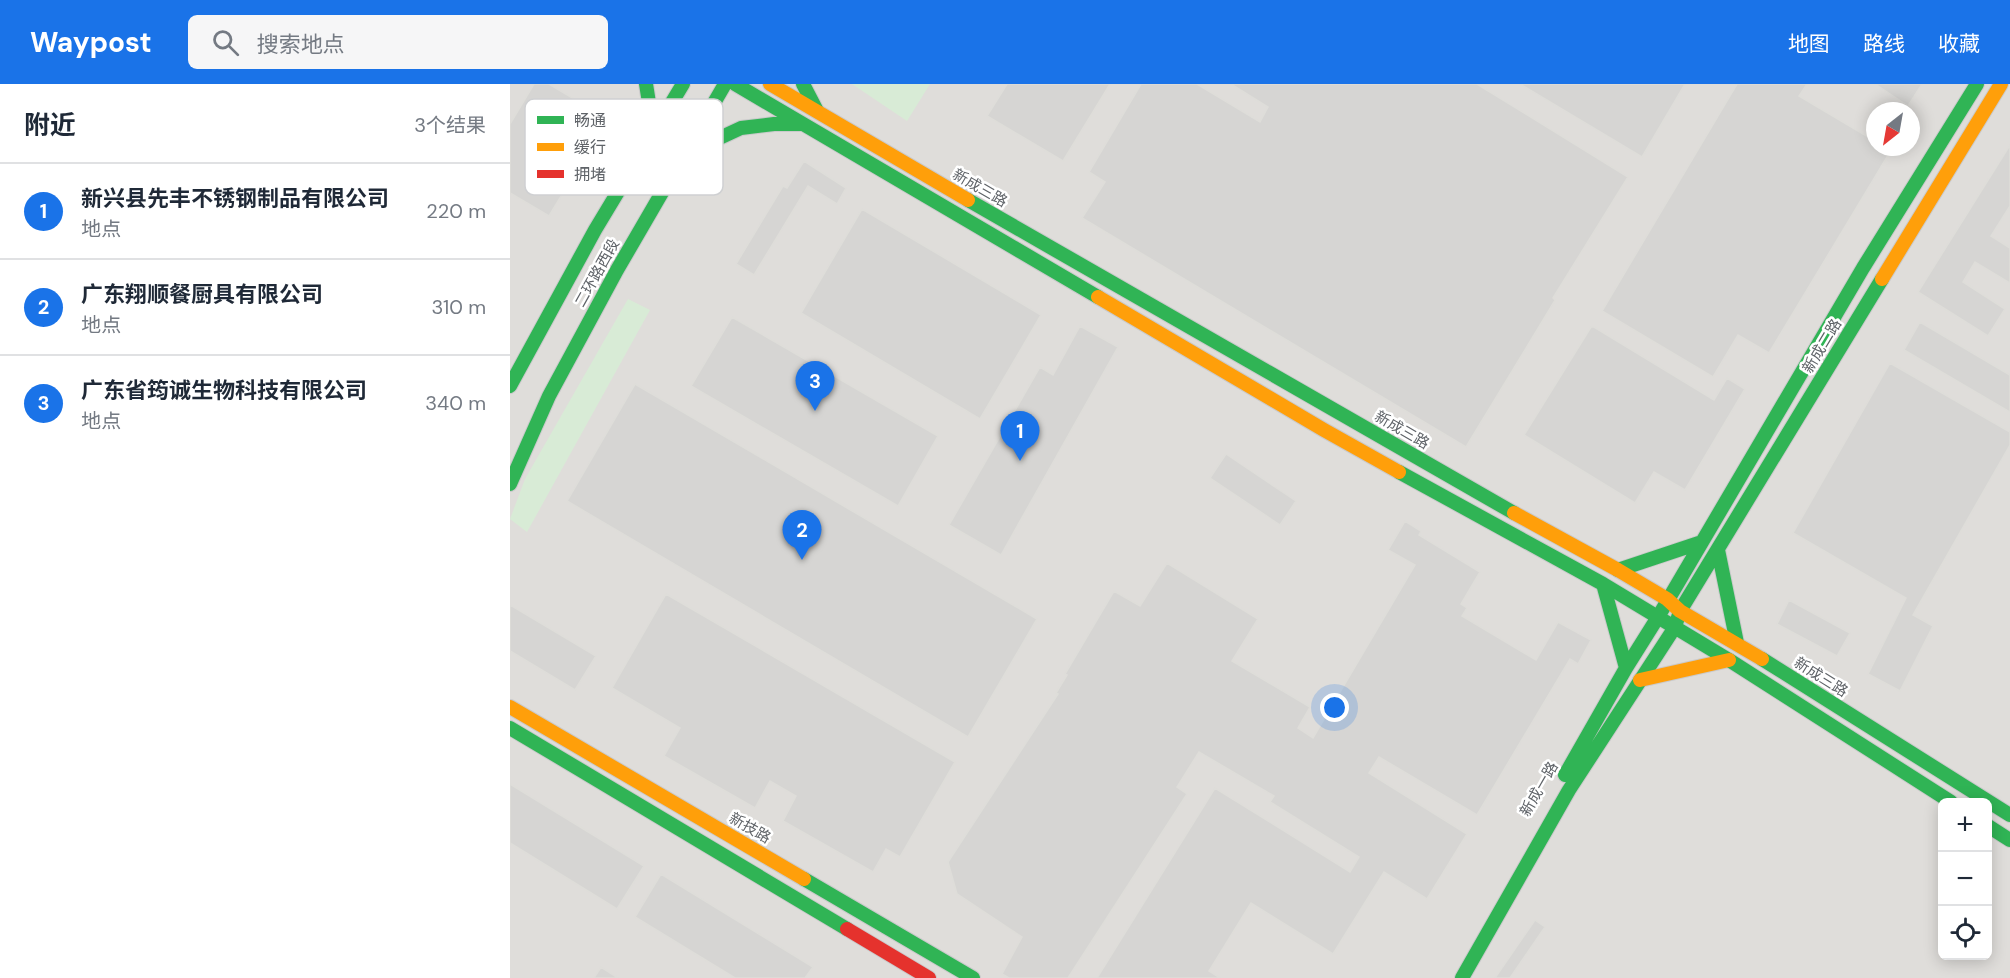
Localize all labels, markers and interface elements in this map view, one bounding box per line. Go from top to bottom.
search box [188,15,608,69]
text: Waypost [30,24,152,61]
icon: search [209,26,242,59]
text: 搜索地点 [257,30,345,59]
text: 地图 [1788,30,1830,58]
text: 路线 [1863,30,1905,58]
text: 收藏 [1938,30,1980,58]
legend [525,99,723,195]
north arrow [1866,102,1920,156]
text: 附近 [24,108,76,142]
text: 畅通 [574,110,606,131]
text: 3个结果 [414,112,486,138]
text: 缓行 [574,137,606,158]
text: 拥堵 [574,164,606,185]
street label: 新成三路 [949,164,1011,212]
text: 新兴县先丰不锈钢制品有限公司 [81,184,389,213]
text: 1 [40,198,47,224]
text: 220 m [426,198,486,224]
text: 地点 [81,216,121,242]
street label: 二环路西段 [570,235,624,311]
text: 广东翔顺餐厨具有限公司 [81,280,323,309]
text: 2 [38,294,49,320]
text: 310 m [431,294,486,320]
text: 地点 [81,312,121,338]
street label: 新成二路 [1798,315,1846,377]
pin: 3 [796,362,834,411]
text: 广东省筠诚生物科技有限公司 [81,376,367,405]
text: 3 [37,390,50,416]
text: 340 m [425,390,486,416]
street label: 新成三路 [1371,406,1433,454]
text: 地点 [81,408,121,434]
pin: 1 [1000,412,1040,461]
pin: 2 [782,510,822,560]
street label: 新成三路 [1790,653,1852,701]
your location [1320,693,1349,722]
street label: 新成一路 [1515,758,1563,820]
map controls [1938,798,1992,960]
button: + [1938,798,1992,852]
street label: 新技路 [726,808,774,848]
button: − [1938,852,1992,906]
button: locate [1938,906,1992,960]

